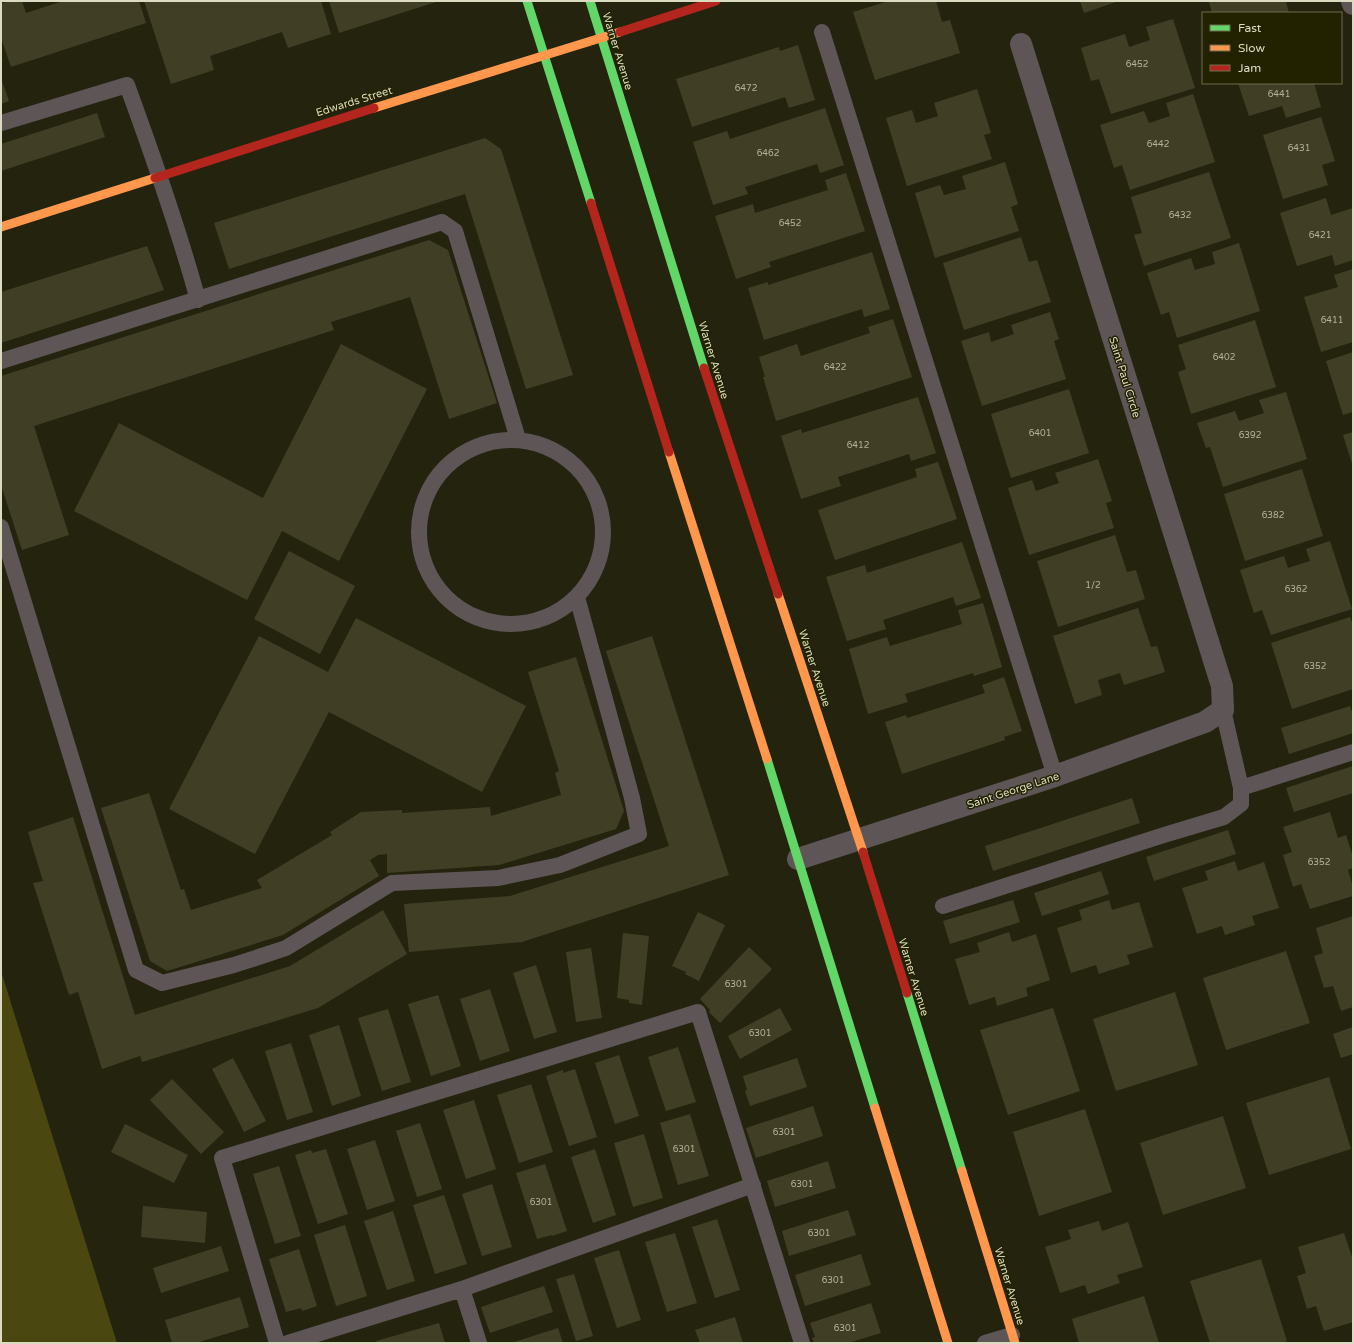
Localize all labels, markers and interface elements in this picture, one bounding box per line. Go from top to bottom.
street label: Warner Avenue [600,11,635,92]
legend [1202,12,1342,84]
text: Fast [1238,21,1262,35]
text: Slow [1238,41,1265,55]
house number: 6452 [1126,59,1148,70]
text: Jam [1238,61,1261,75]
house number: 6472 [735,83,757,94]
street label: Edwards Street [314,84,394,119]
house number: 6441 [1268,89,1290,100]
house number: 6442 [1147,139,1169,150]
house number: 6431 [1288,143,1310,154]
house number: 6462 [757,148,779,159]
house number: 6432 [1169,210,1191,221]
house number: 6452 [779,218,801,229]
house number: 6421 [1309,230,1331,241]
house number: 6411 [1321,315,1343,326]
street label: Warner Avenue [696,320,731,401]
street label: Saint Paul Circle [1106,335,1143,419]
house number: 6402 [1213,352,1235,363]
house number: 6422 [824,362,846,373]
house number: 6401 [1029,428,1051,439]
house number: 6392 [1239,430,1261,441]
house number: 6412 [847,440,869,451]
house number: 6382 [1262,510,1284,521]
house number: 1/2 [1085,580,1101,591]
house number: 6362 [1285,584,1307,595]
street label: Warner Avenue [796,628,833,708]
house number: 6352 [1304,661,1326,672]
street label: Saint George Lane [965,769,1061,812]
house number: 6352 [1308,857,1330,868]
street label: Warner Avenue [896,937,931,1018]
house number: 6301 [725,979,747,990]
house number: 6301 [749,1028,771,1039]
house number: 6301 [773,1127,795,1138]
house number: 6301 [673,1144,695,1155]
house number: 6301 [791,1179,813,1190]
house number: 6301 [530,1197,552,1208]
house number: 6301 [808,1228,830,1239]
street label: Warner Avenue [992,1246,1027,1327]
house number: 6301 [822,1275,844,1286]
house number: 6301 [834,1323,856,1334]

